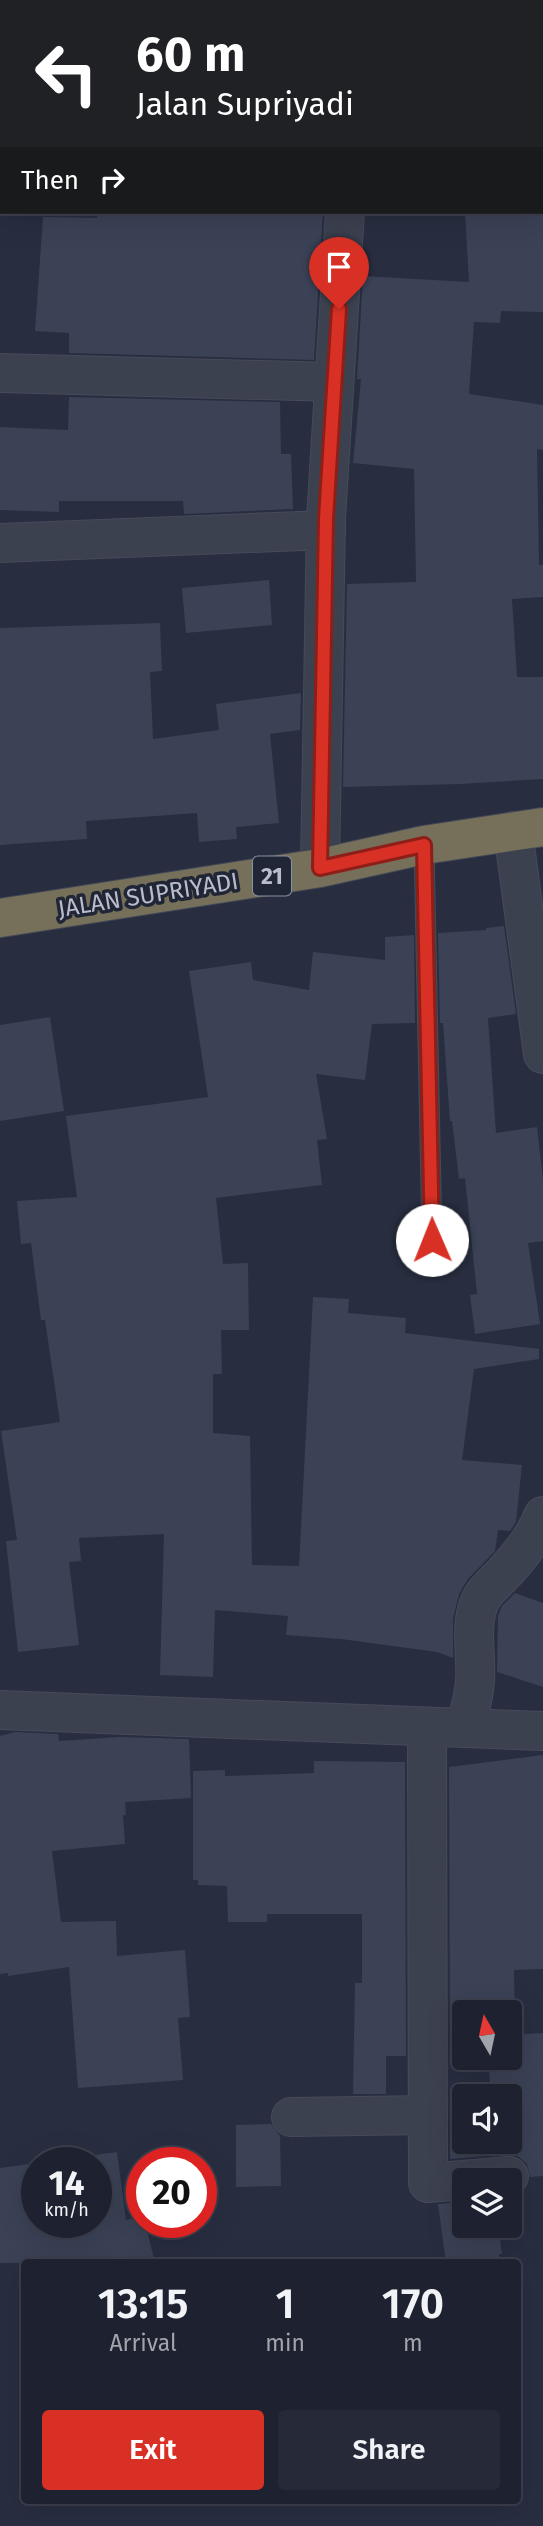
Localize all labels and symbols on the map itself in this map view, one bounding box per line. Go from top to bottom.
pin [309,237,369,309]
road number: 21 [253,856,291,896]
street label: JALAN SUPRIYADI [56,867,240,923]
position arrow [395,1203,469,1277]
north arrow [452,2000,522,2070]
speed limit sign: 20 [126,2147,217,2238]

